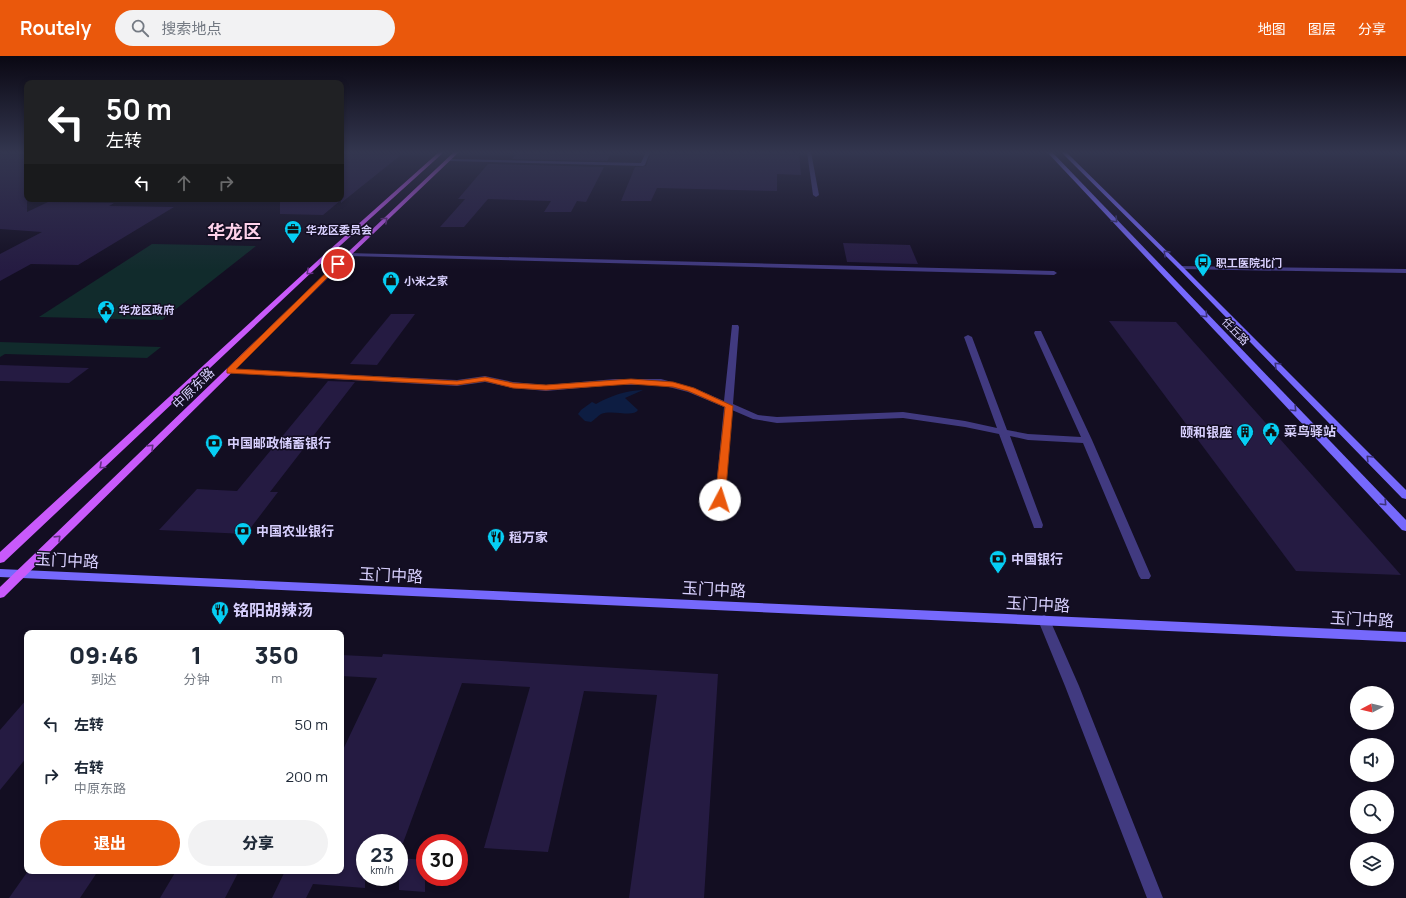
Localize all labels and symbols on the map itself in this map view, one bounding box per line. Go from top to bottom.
one-way arrow [1110,215,1118,223]
one-way arrow [380,217,388,225]
district label: 华龙区 [207,219,261,243]
office icon: 华龙区委员会 [283,219,303,244]
place label: 华龙区委员会 [306,222,372,237]
pin [321,247,355,281]
one-way arrow [1163,250,1171,258]
bus stop icon: 职工医院北门 [1193,252,1213,277]
place label: 职工医院北门 [1216,255,1282,270]
one-way arrow [306,267,314,275]
shop icon: 小米之家 [381,270,401,295]
place label: 小米之家 [404,273,448,288]
public building icon: 华龙区政府 [96,299,116,324]
place label: 华龙区政府 [119,302,174,317]
one-way arrow [1200,310,1208,318]
street label: 任丘路 [1219,314,1253,348]
one-way arrow [1274,362,1282,370]
street label: 中原东路 [168,363,218,413]
one-way arrow [1289,404,1297,412]
public building icon: 菜鸟驿站 [1261,421,1281,446]
building icon: 颐和银座 [1235,422,1255,447]
place label: 菜鸟驿站 [1284,422,1336,440]
place label: 颐和银座 [1180,423,1232,441]
bank icon: 中国邮政储蓄银行 [204,433,224,458]
place label: 中国邮政储蓄银行 [227,434,331,452]
one-way arrow [146,444,154,452]
one-way arrow [1366,455,1374,463]
one-way arrow [99,461,106,468]
position arrow [699,479,741,521]
one-way arrow [1379,498,1387,506]
bank icon: 中国农业银行 [233,521,253,546]
place label: 中国农业银行 [256,522,334,540]
restaurant icon: 稻万家 [486,527,506,552]
place label: 稻万家 [509,528,548,546]
one-way arrow [53,535,61,543]
street label: 玉门中路 [34,547,100,573]
bank icon: 中国银行 [988,549,1008,574]
place label: 中国银行 [1011,550,1063,568]
street label: 玉门中路 [358,562,424,588]
street label: 玉门中路 [681,576,747,602]
street label: 玉门中路 [1005,591,1071,617]
place label: 铭阳胡辣汤 [233,599,313,621]
restaurant icon: 铭阳胡辣汤 [210,600,230,625]
street label: 玉门中路 [1329,606,1395,632]
north arrow [1350,686,1394,730]
speed limit sign: 30 [416,834,468,886]

